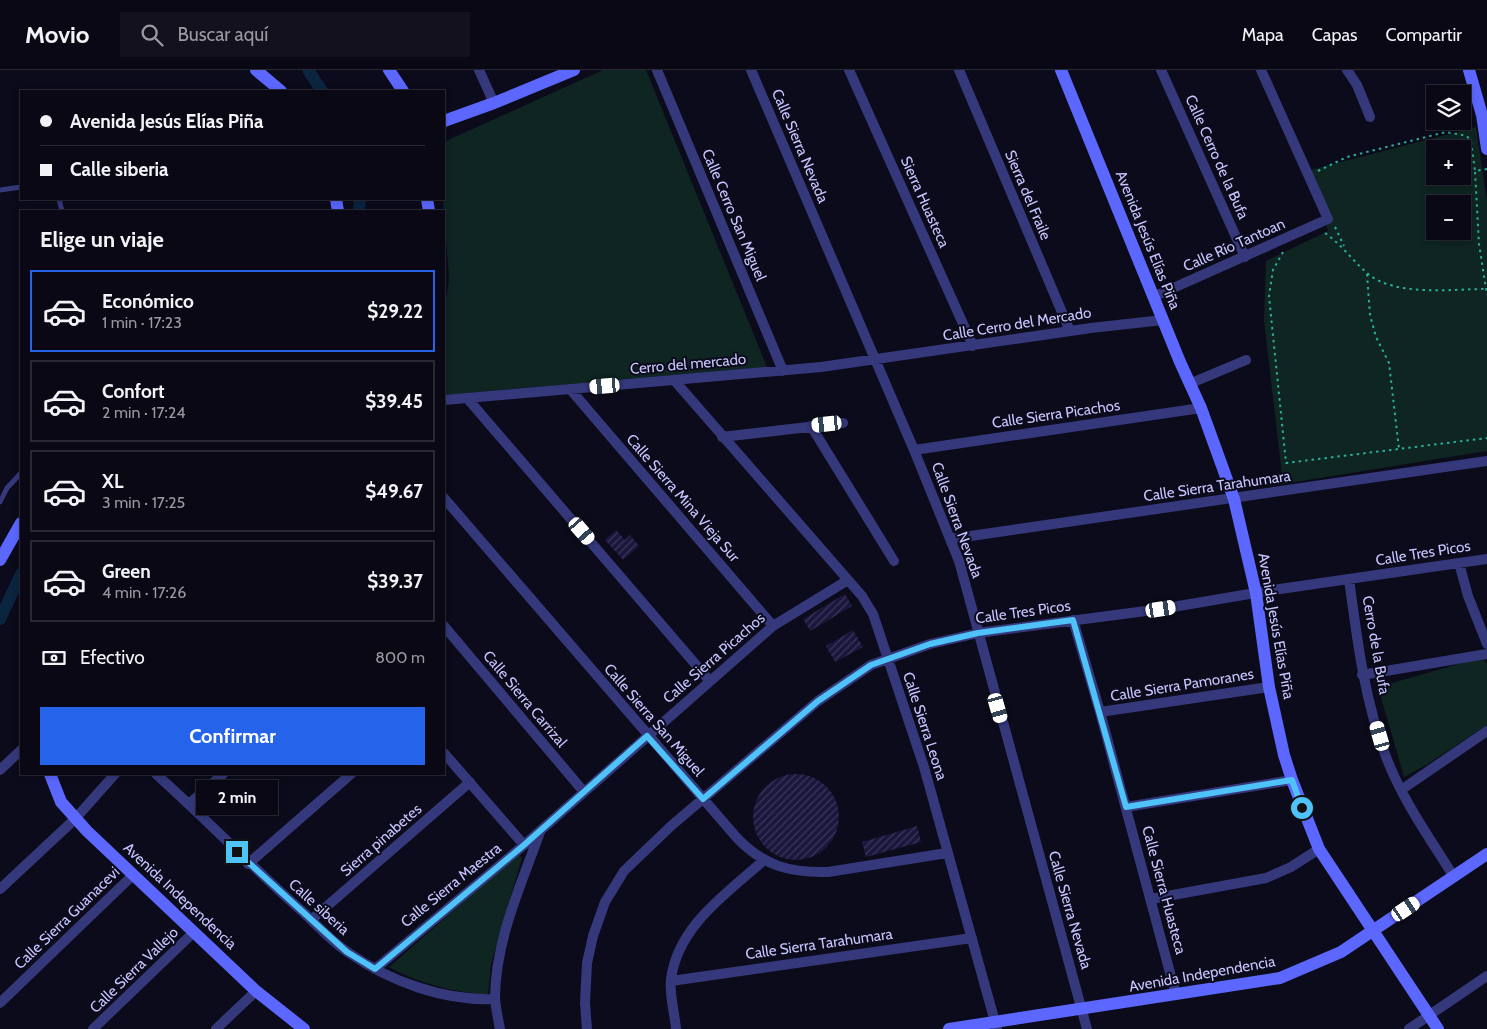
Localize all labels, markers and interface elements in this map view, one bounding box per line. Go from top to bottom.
search box [120,12,470,57]
text: Movio [25,20,90,49]
icon: search [138,21,166,49]
text: Buscar aquí [178,23,268,46]
text: Mapa [1242,24,1284,46]
text: Capas [1312,24,1358,46]
text: Compartir [1386,24,1462,46]
map controls [1426,85,1471,240]
button: layers [1426,85,1471,130]
street label: Calle Sierra Nevada [768,86,832,206]
street label: Calle Cerro de la Bufa [1181,92,1253,223]
text: Avenida Jesús Elías Piña [70,110,263,133]
button: + [1426,140,1471,185]
street label: Calle Cerro San Miguel [698,146,770,284]
street label: Sierra del Fraile [1001,147,1055,243]
street label: Sierra Huasteca [897,154,953,251]
text: Calle siberia [70,158,169,181]
street label: Avenida Jesús Elías Piña [1112,168,1184,313]
button: − [1426,195,1471,240]
street label: Calle Río Tantoan [1180,214,1288,276]
text: Elige un viaje [40,226,164,253]
icon: car [42,289,87,334]
text: Económico [102,290,194,313]
text: $29.22 [367,300,423,323]
street label: Calle Cerro del Mercado [942,303,1092,345]
text: 1 min · 17:23 [102,313,182,332]
street label: Cerro del mercado [629,350,747,378]
car [589,377,620,395]
icon: car [42,379,87,424]
text: Confort [102,380,165,403]
text: $39.45 [365,390,423,413]
street label: Calle Sierra Picachos [991,396,1121,432]
text: 2 min · 17:24 [102,403,186,422]
car [811,415,842,433]
street label: Calle Sierra Mina Vieja Sur [622,430,744,566]
street label: Calle Sierra Nevada [928,460,987,581]
street label: Calle Sierra Tarahumara [1142,467,1292,505]
icon: car [42,469,87,514]
text: XL [102,470,123,493]
text: $49.67 [365,480,423,503]
text: 3 min · 17:25 [102,493,185,512]
car [566,515,597,547]
street label: Calle Tres Picos [1374,537,1472,569]
street label: Avenida Jesús Elías Piña [1254,551,1298,701]
icon: car [42,559,87,604]
text: Green [102,560,151,583]
text: $39.37 [367,570,423,593]
text: 4 min · 17:26 [102,583,186,602]
street label: Cerro de la Bufa [1358,594,1394,697]
street label: Calle Tres Picos [974,596,1072,628]
car [1145,599,1176,619]
street label: Calle Sierra Picachos [659,609,769,707]
icon: cash [40,644,68,672]
text: Efectivo [80,646,145,669]
street label: Calle Sierra Carrizal [479,647,571,751]
text: 800 m [375,648,425,667]
street label: Calle Sierra San Miguel [600,660,708,780]
street label: Calle Sierra Pamoranes [1109,665,1255,705]
street label: Calle Sierra Leona [899,670,951,783]
car [986,692,1009,724]
button: Confirmar [40,707,425,765]
car [1368,720,1391,752]
callout: 2 min [196,780,278,814]
text: 2 min [218,788,256,807]
route start [1291,797,1313,819]
street label: Sierra pinabetes [337,800,425,880]
street label: Calle Sierra Huasteca [1138,824,1190,957]
street label: Calle Sierra Maestra [397,838,505,931]
street label: Avenida Independencia [120,839,241,954]
route end [226,841,248,863]
street label: Calle Sierra Nevada [1045,849,1096,972]
street label: Calle Sierra Guanacevi [11,863,123,973]
street label: Calle siberia [285,875,353,939]
car [1389,894,1422,924]
street label: Calle Sierra Vallejo [86,923,182,1017]
street label: Calle Sierra Tarahumara [744,925,894,963]
street label: Avenida Independencia [1127,952,1277,996]

